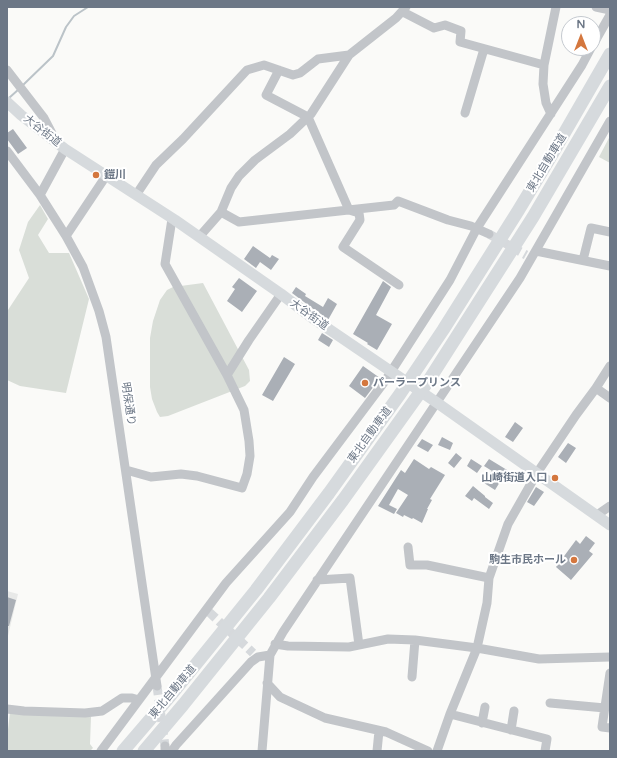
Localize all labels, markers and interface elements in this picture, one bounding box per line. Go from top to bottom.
north arrow [561,16,601,56]
text: N [577,18,585,31]
street label: 大谷街道 [21,112,63,150]
street label: 東北自動車道 [524,131,570,195]
place label: 鎧川 [104,168,126,182]
marker: 鎧川 [91,170,101,180]
street label: 大谷街道 [287,297,331,333]
place label: パーラープリンス [373,376,461,390]
marker: パーラープリンス [360,378,370,388]
street label: 明保通り [118,381,138,427]
street label: 東北自動車道 [345,404,395,466]
place label: 山崎街道入口 [481,471,547,485]
marker: 山崎街道入口 [550,473,560,483]
place label: 駒生市民ホール [489,553,566,567]
marker: 駒生市民ホール [569,555,579,565]
street label: 東北自動車道 [147,662,199,722]

